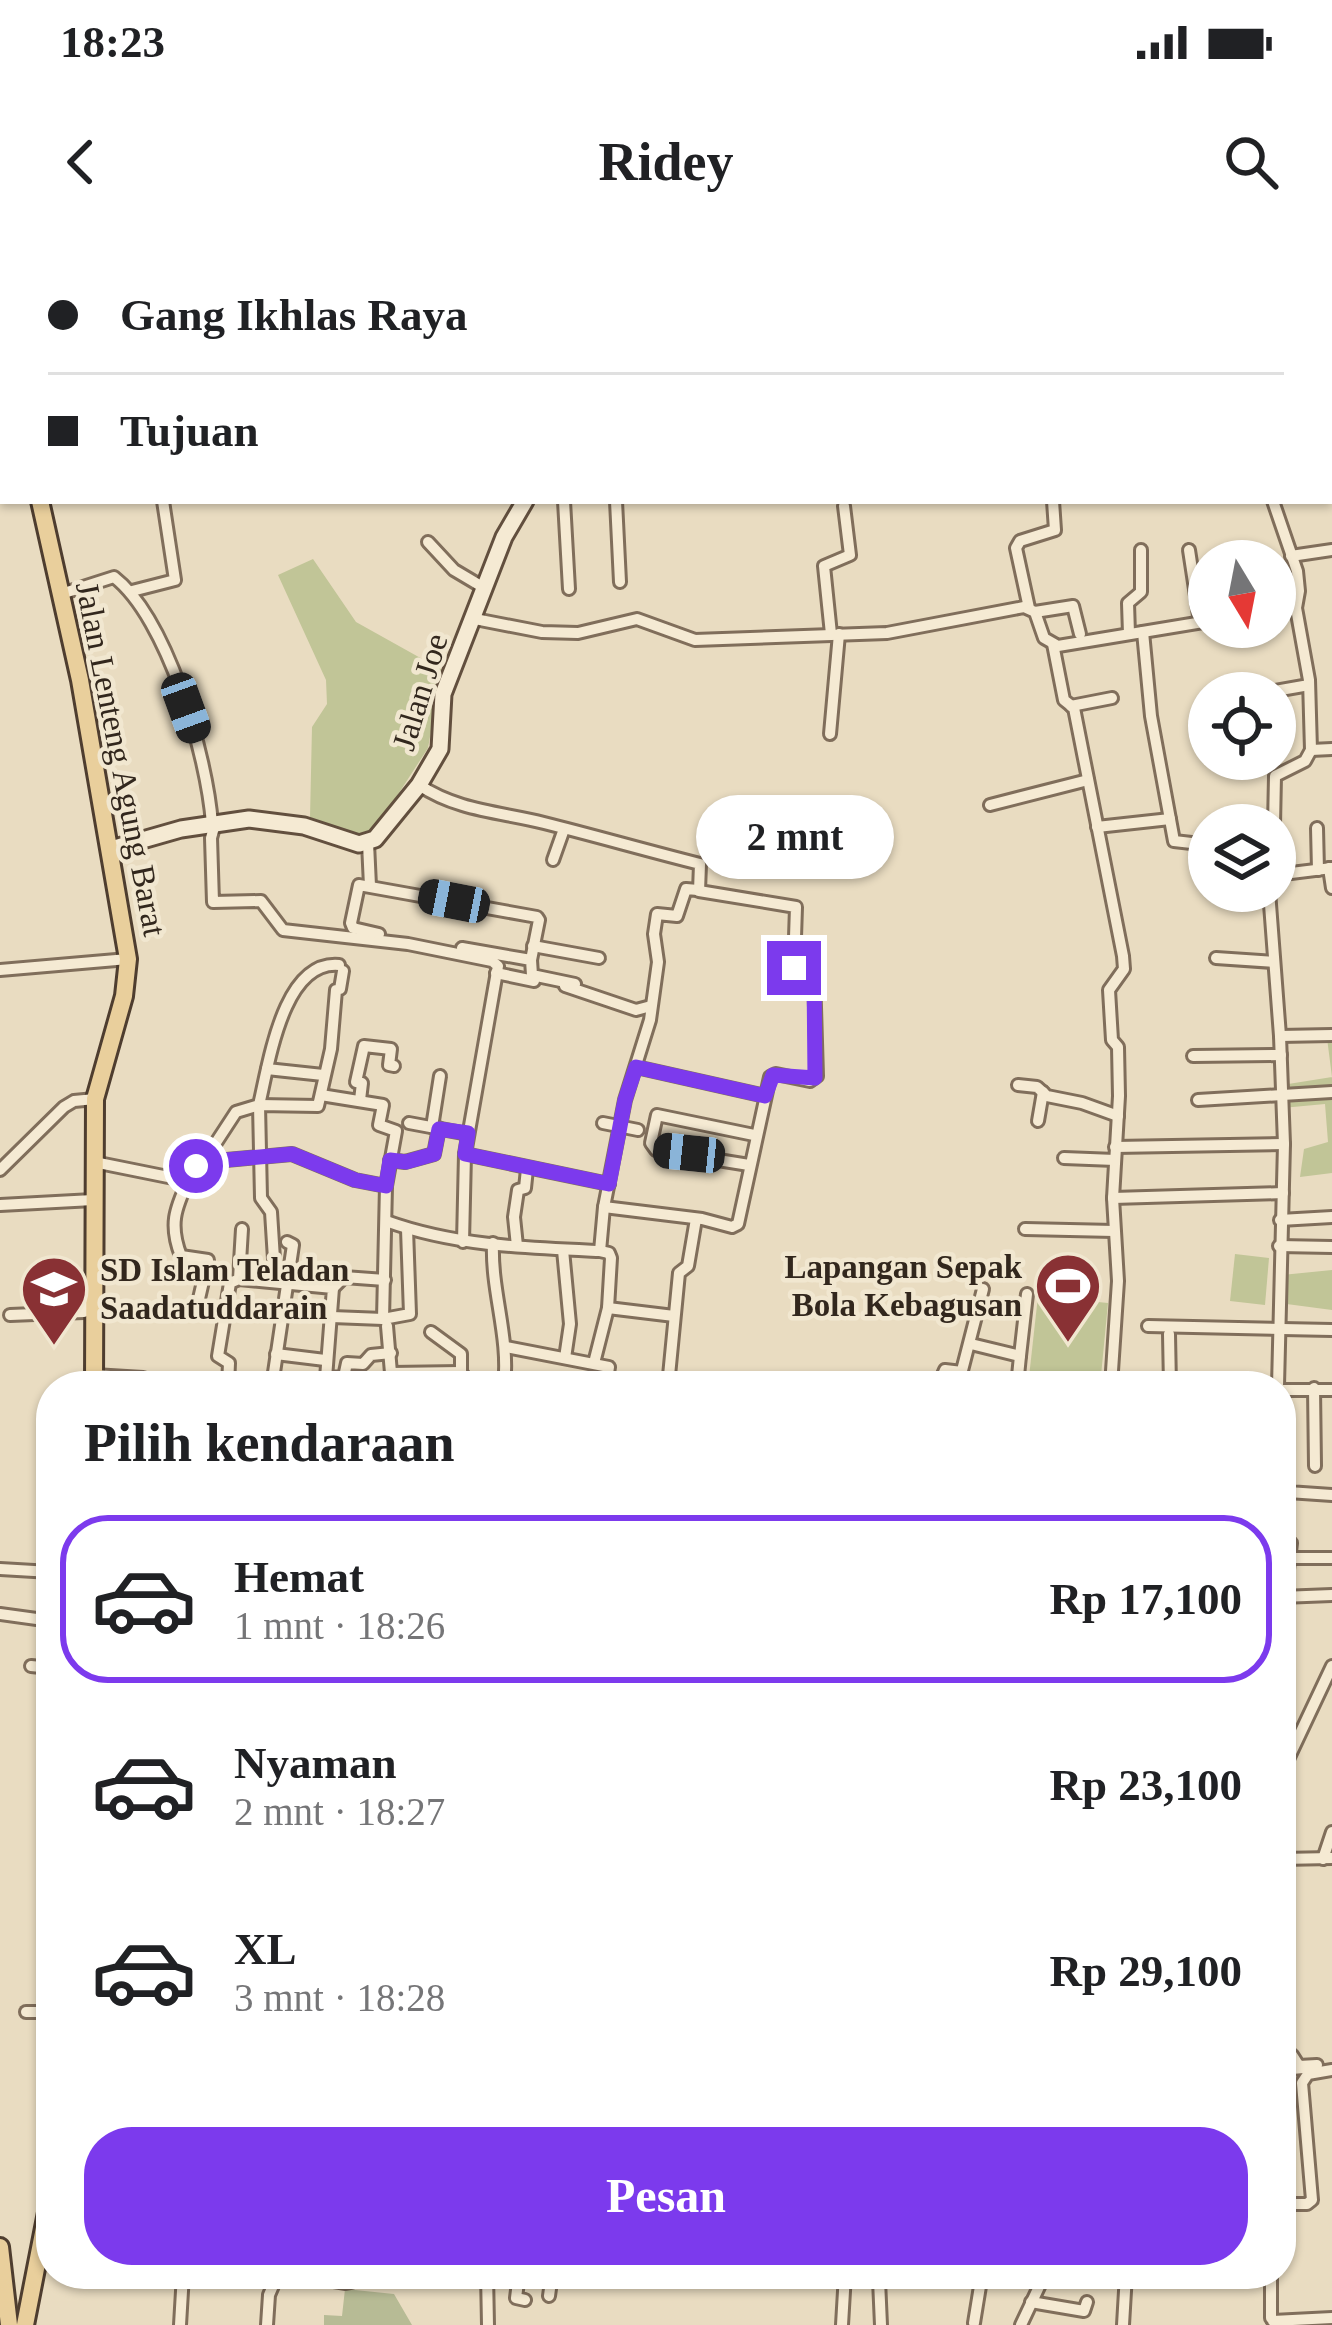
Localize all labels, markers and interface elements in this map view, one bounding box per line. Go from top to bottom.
text: 18:23 [60,17,165,67]
icon: back [48,129,114,195]
icon: search [1218,129,1284,195]
text: Ridey [599,132,734,192]
text: Gang Ikhlas Raya [120,290,468,340]
text: Tujuan [120,406,258,456]
north arrow [1188,540,1296,648]
map controls [1188,540,1296,912]
street label: Jalan Lenteng Agung Barat [69,579,173,939]
street label: Jalan Joe [385,629,455,755]
car [157,668,215,748]
button: locate [1188,672,1296,780]
callout: 2 mnt [695,794,893,878]
button: layers [1188,804,1296,912]
text: 2 mnt [747,815,843,858]
car [415,876,493,926]
route end [767,941,821,995]
car [651,1131,727,1175]
route start [169,1139,223,1193]
place label: Lapangan Sepak Bola Kebagusan [784,1249,1023,1323]
sports icon: Lapangan Sepak Bola Kebagusan [1033,1251,1103,1345]
place label: SD Islam Teladan Saadatuddarain [100,1252,349,1326]
school or university icon: SD Islam Teladan Saadatuddarain [19,1254,89,1348]
text: Pilih kendaraan [84,1413,455,1473]
icon: car [90,1545,198,1653]
text: Hemat [234,1552,364,1602]
text: Rp 17,100 [1049,1574,1242,1624]
text: 1 mnt · 18:26 [234,1604,445,1647]
icon: car [90,1731,198,1839]
text: Nyaman [234,1738,397,1788]
text: Rp 23,100 [1049,1760,1242,1810]
text: 2 mnt · 18:27 [234,1790,445,1833]
icon: car [90,1917,198,2025]
text: XL [234,1924,297,1974]
text: Rp 29,100 [1049,1946,1242,1996]
text: 3 mnt · 18:28 [234,1976,445,2019]
button: Pesan [84,2127,1248,2265]

